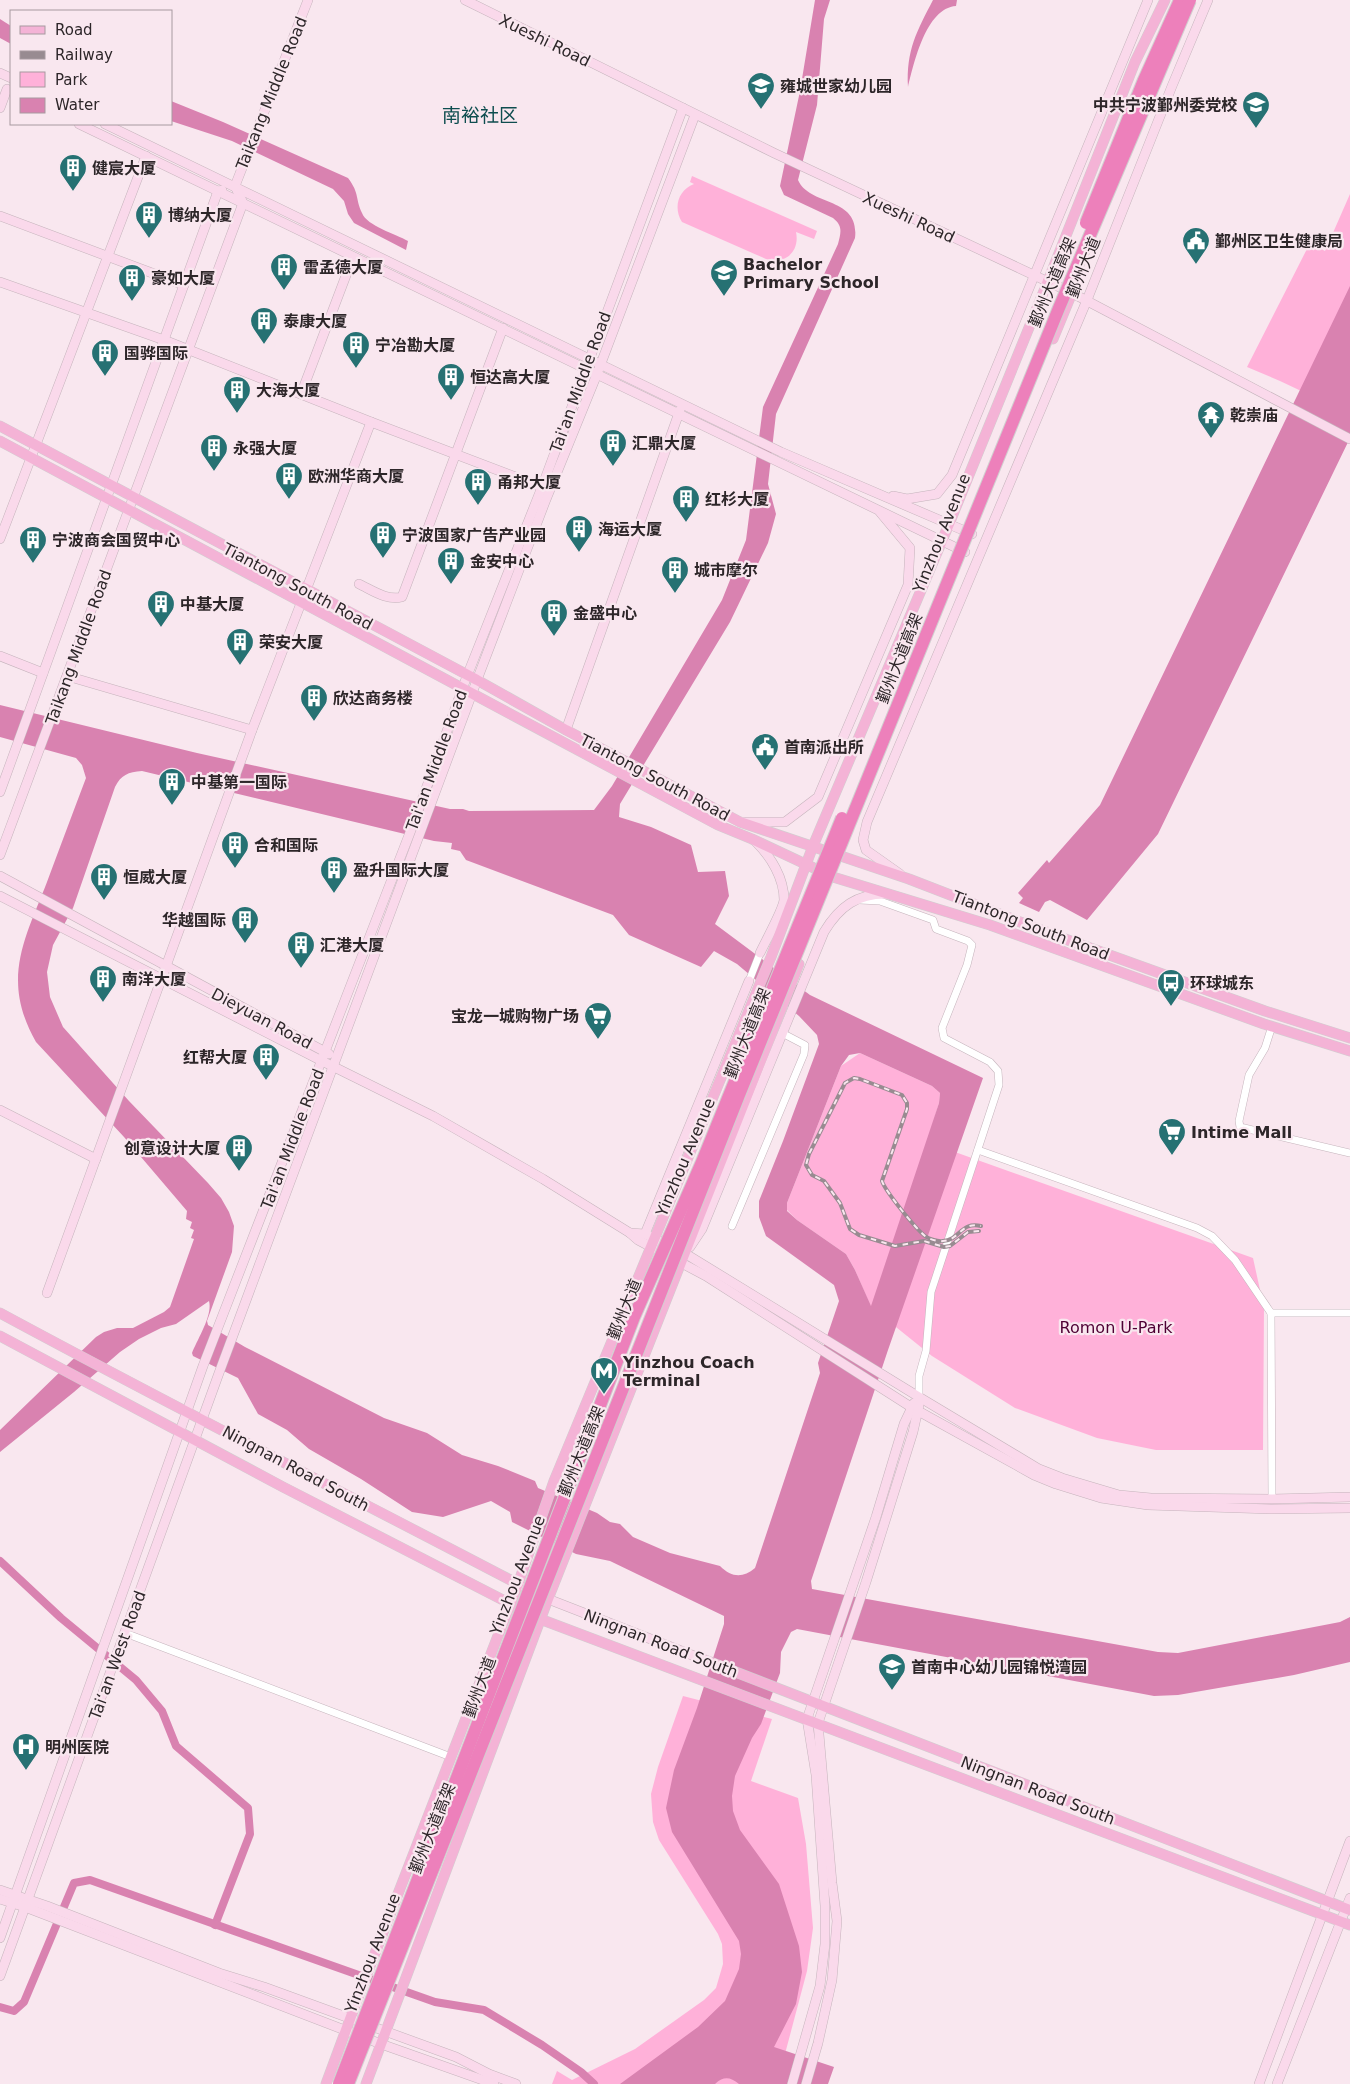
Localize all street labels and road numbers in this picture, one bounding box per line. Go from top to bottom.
street label: Xueshi Road [496,10,593,71]
street label: Taikang Middle Road [232,14,311,174]
street label: Xueshi Road [860,188,958,247]
street label: 鄞州大道高架 [1025,234,1080,330]
street label: 鄞州大道 [1063,234,1104,300]
street label: Tai'an Middle Road [546,309,615,456]
street label: Yinzhou Avenue [909,471,974,596]
street label: Tiantong South Road [219,538,376,634]
street label: Taikang Middle Road [41,567,115,728]
street label: 鄞州大道高架 [873,610,926,706]
street label: Tai'an Middle Road [402,687,471,834]
street label: Tiantong South Road [576,729,733,825]
street label: Tiantong South Road [949,886,1112,964]
street label: Dieyuan Road [208,984,315,1053]
street label: 鄞州大道高架 [721,985,774,1081]
street label: Tai'an Middle Road [257,1066,328,1213]
street label: Yinzhou Avenue [652,1095,719,1220]
street label: 鄞州大道 [604,1276,645,1342]
street label: 鄞州大道高架 [555,1403,608,1499]
street label: Ningnan Road South [219,1422,372,1515]
street label: Yinzhou Avenue [486,1513,549,1639]
street label: Tai‘an West Road [85,1588,150,1723]
street label: Ningnan Road South [581,1605,741,1682]
street label: 鄞州大道 [459,1654,500,1720]
street label: Ningnan Road South [958,1752,1118,1829]
street label: 鄞州大道高架 [406,1780,459,1876]
street label: Yinzhou Avenue [341,1891,404,2017]

